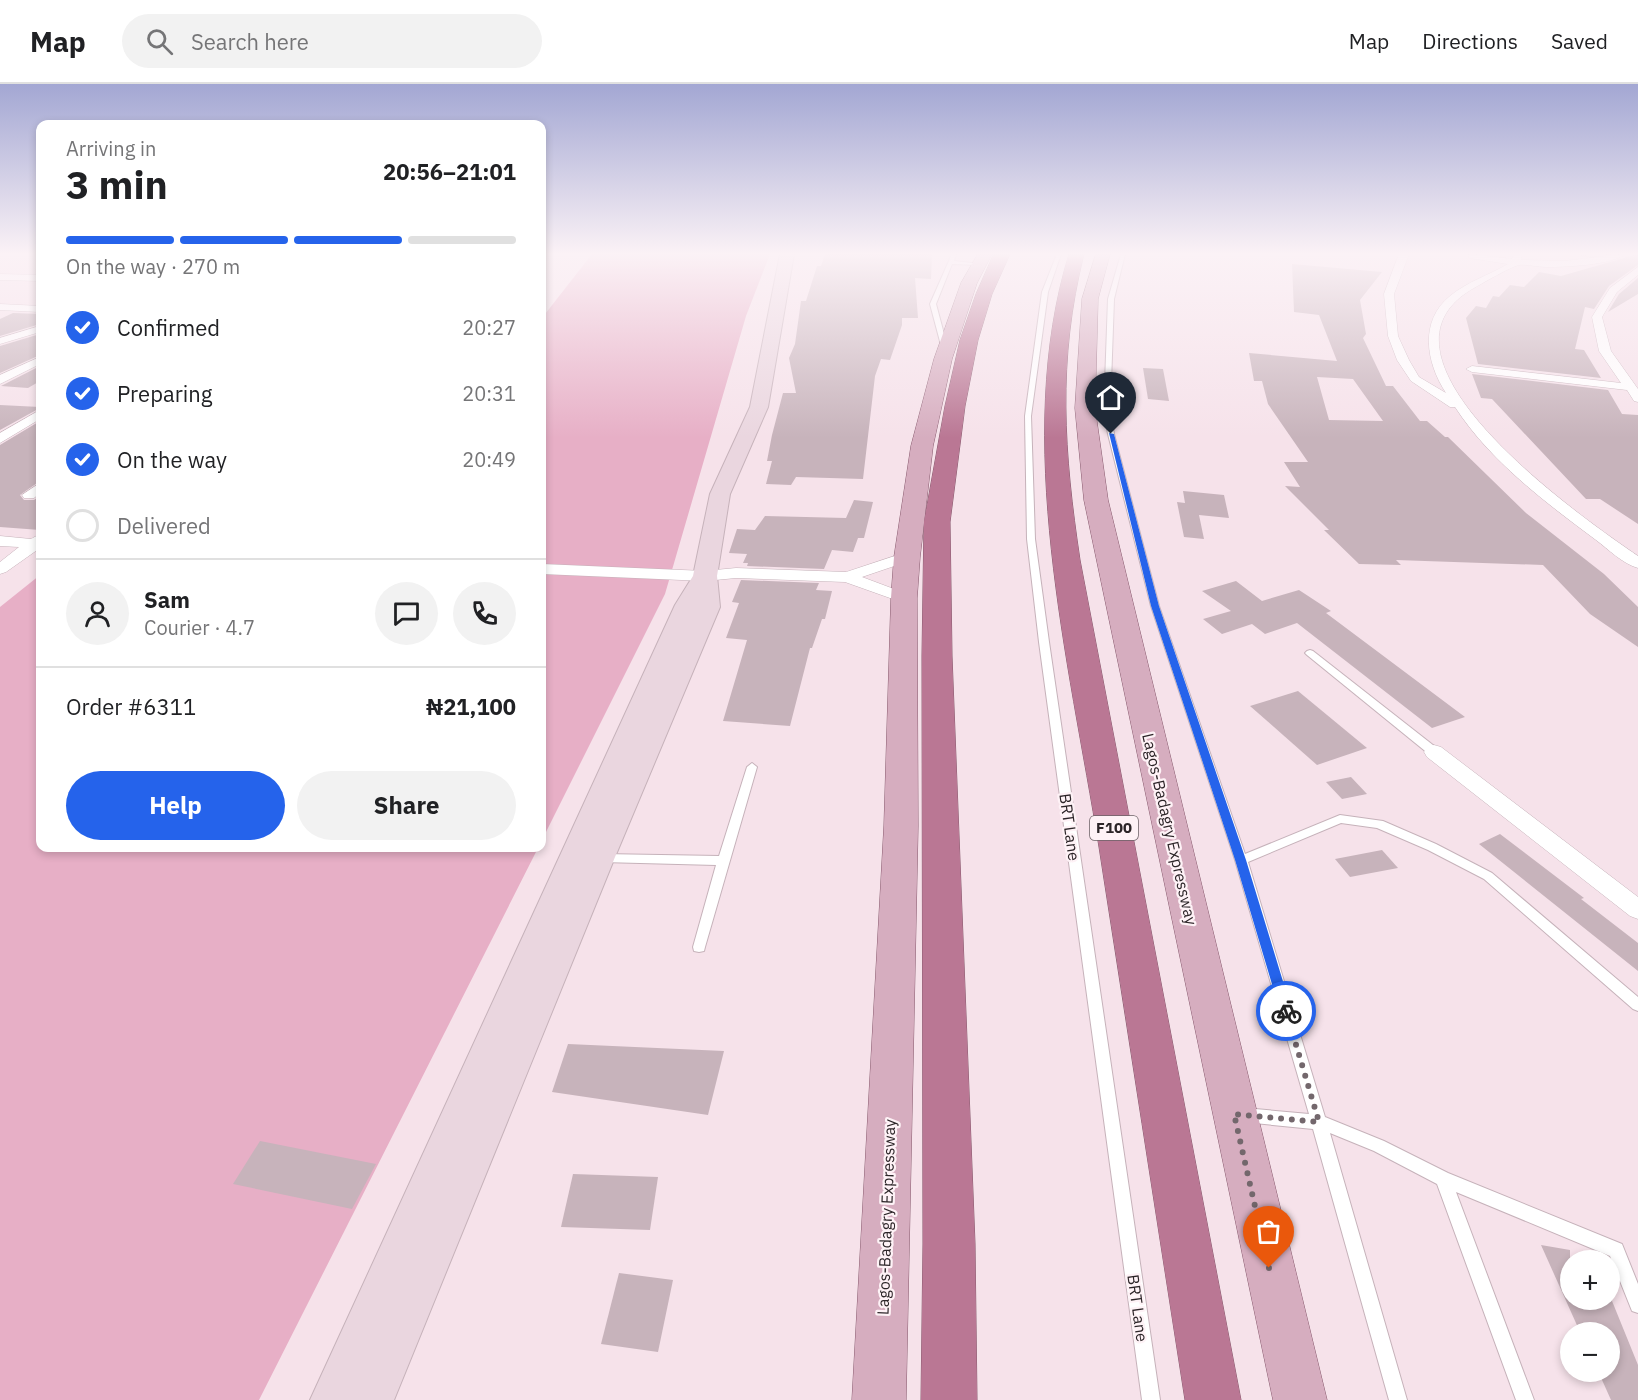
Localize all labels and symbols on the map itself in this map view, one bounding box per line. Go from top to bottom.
pin [1085,372,1136,434]
street label: Lagos-Badagry Expressway [1138,731,1202,927]
street label: BRT Lane [1055,792,1085,862]
road number: F100 [1090,816,1138,840]
courier [1256,981,1316,1041]
street label: Lagos-Badagry Expressway [873,1119,899,1315]
pin [1243,1206,1294,1268]
street label: BRT Lane [1123,1273,1153,1343]

